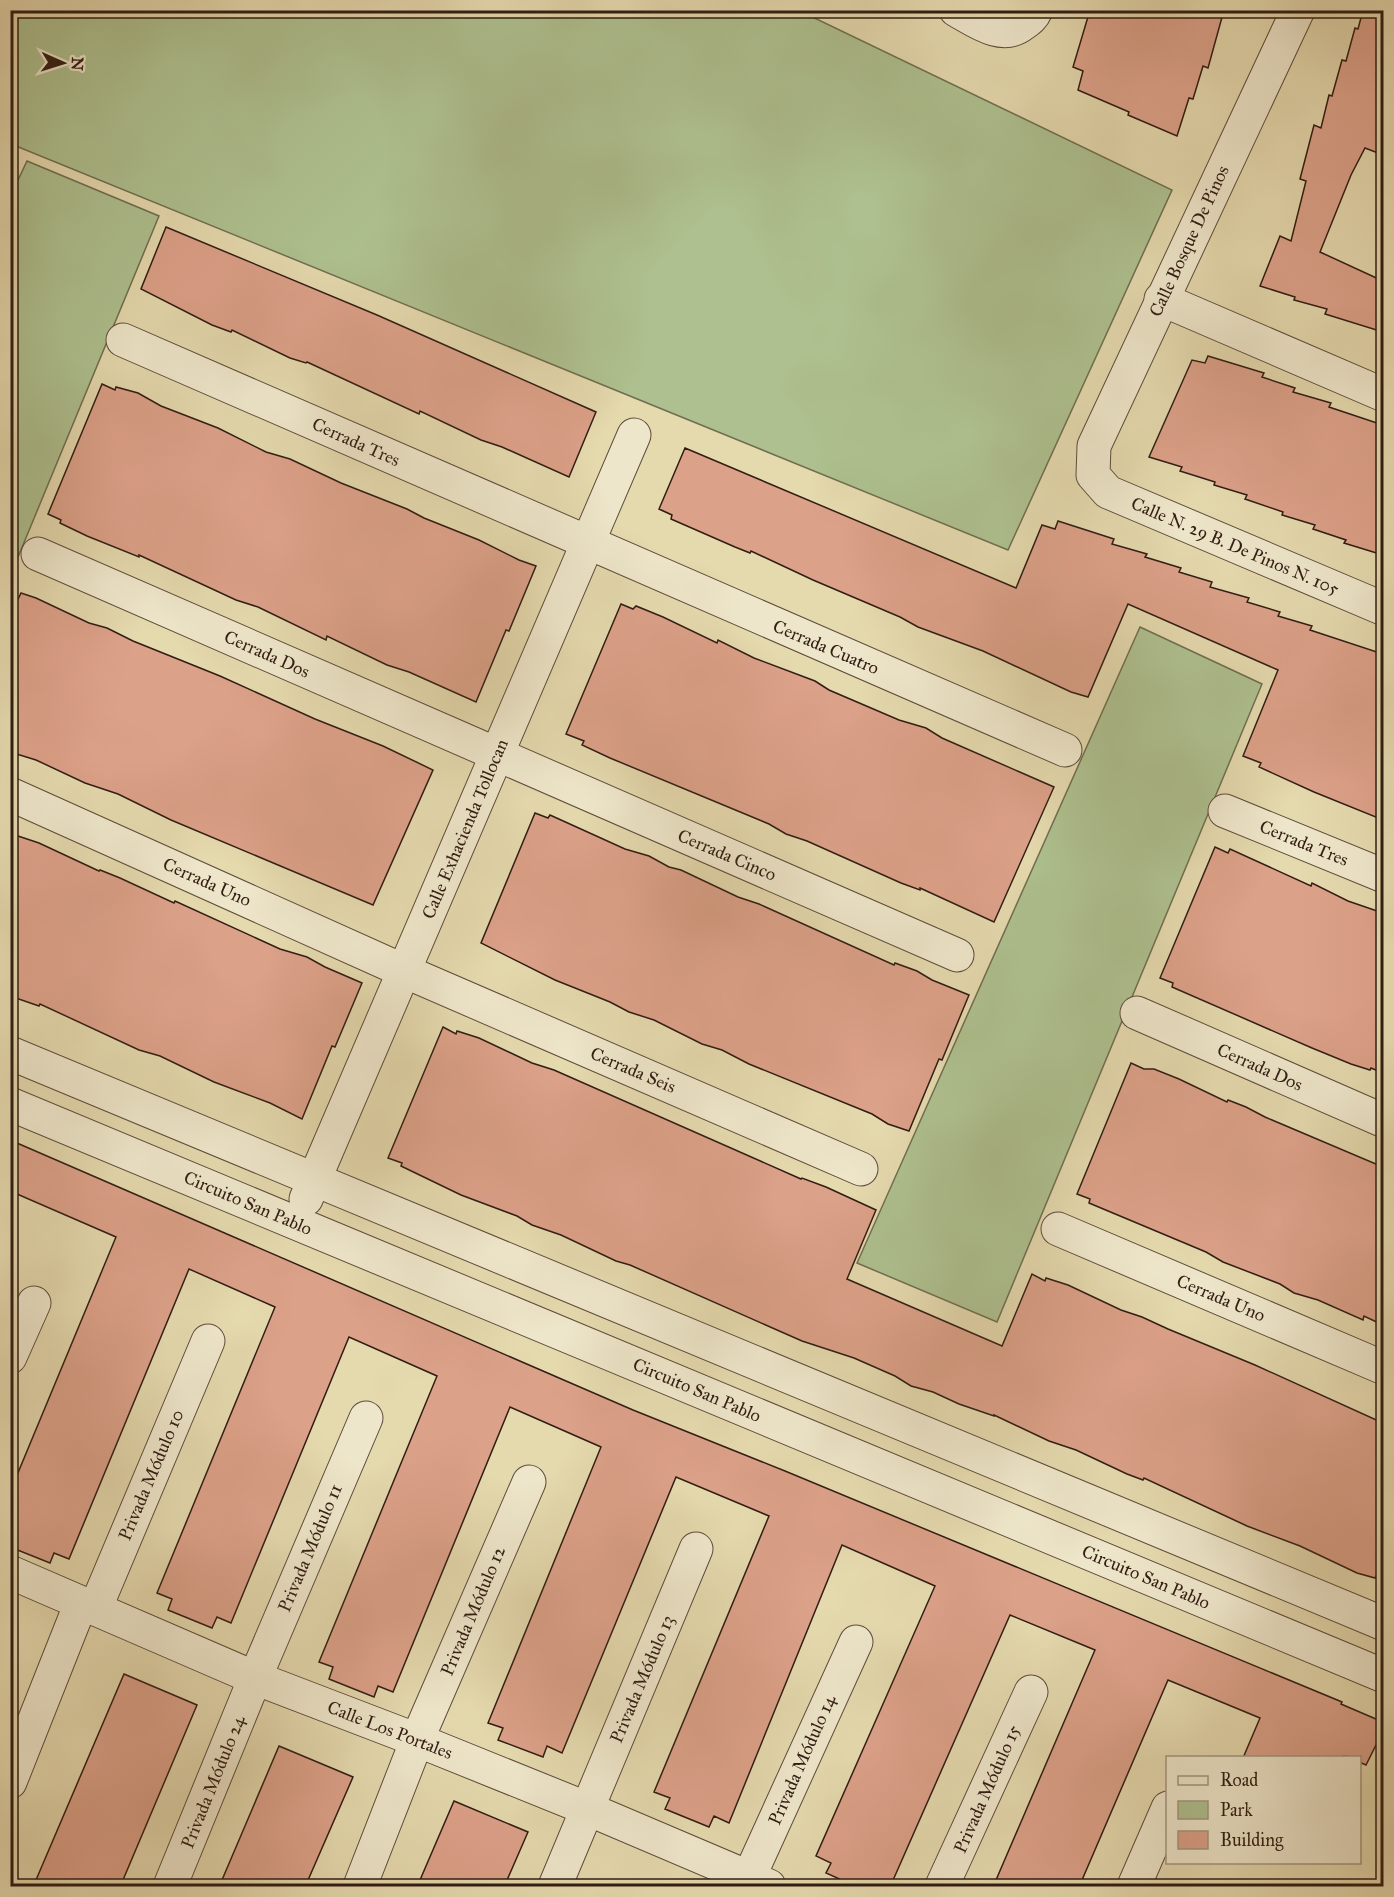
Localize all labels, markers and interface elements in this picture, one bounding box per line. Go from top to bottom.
north arrow [33,33,93,93]
text: N [68,56,87,71]
street label: Calle Bosque De Pinos [1144,162,1235,321]
street label: Cerrada Tres [309,413,403,471]
street label: Calle N. 29 B. De Pinos N. 105 [1128,492,1343,600]
street label: Cerrada Cuatro [770,615,882,679]
street label: Cerrada Dos [221,625,313,683]
street label: Calle Exhacienda Tollocan [417,735,513,922]
street label: Cerrada Tres [1256,815,1352,871]
street label: Cerrada Cinco [674,824,780,886]
street label: Cerrada Uno [160,853,254,911]
street label: Cerrada Dos [1214,1038,1306,1096]
street label: Cerrada Seis [587,1042,679,1098]
street label: Circuito San Pablo [181,1166,315,1240]
street label: Cerrada Uno [1173,1269,1269,1327]
street label: Circuito San Pablo [630,1353,764,1427]
street label: Privada Módulo 10 [114,1406,188,1544]
street label: Privada Módulo 11 [273,1481,347,1615]
street label: Circuito San Pablo [1079,1540,1213,1614]
street label: Privada Módulo 12 [436,1543,510,1679]
street label: Privada Módulo 13 [605,1612,679,1746]
street label: Privada Módulo 14 [764,1691,841,1828]
street label: Calle Los Portales [324,1696,456,1764]
street label: Privada Módulo 24 [176,1711,250,1852]
street label: Privada Módulo 15 [949,1721,1025,1856]
legend [1166,1756,1361,1864]
text: Road [1220,1769,1258,1791]
text: Park [1220,1799,1253,1821]
text: Building [1220,1829,1284,1852]

